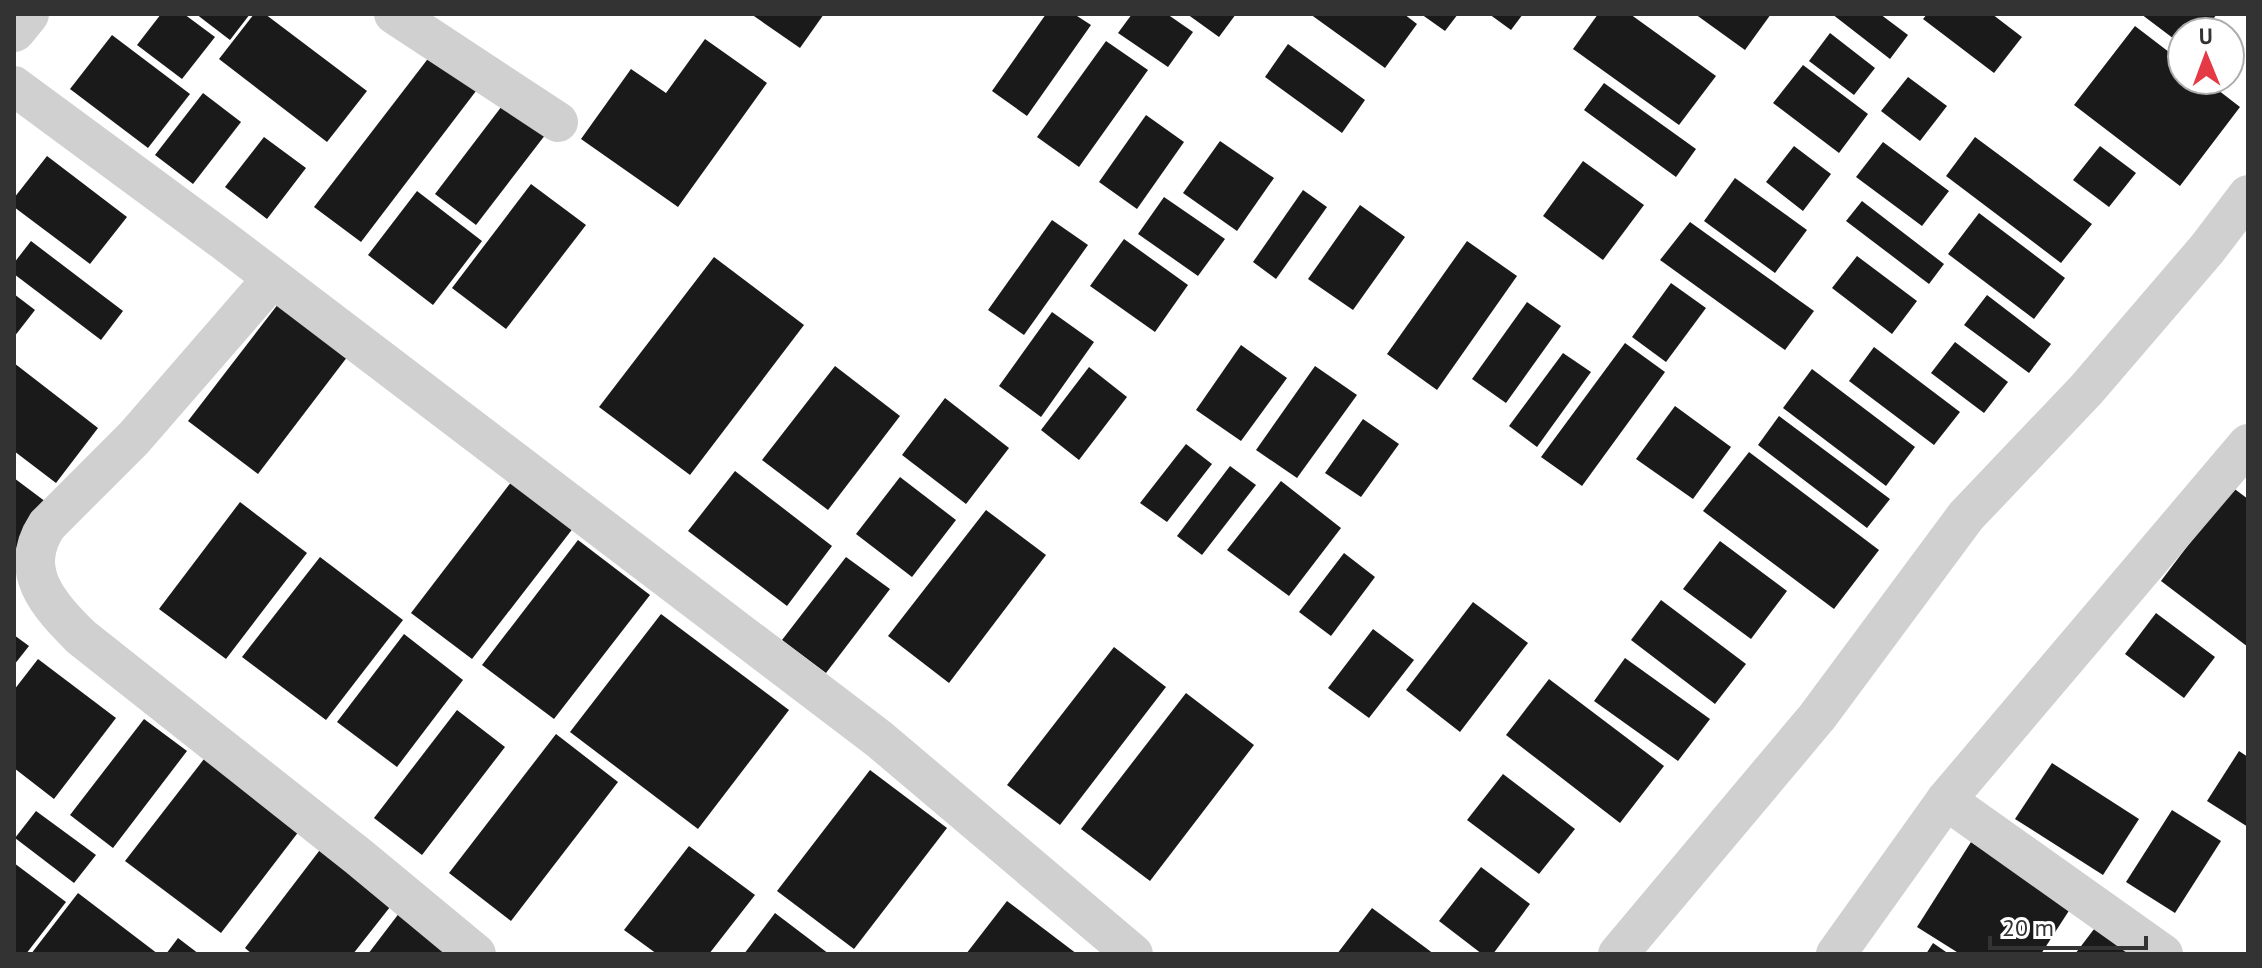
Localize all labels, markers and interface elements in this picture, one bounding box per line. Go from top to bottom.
north arrow [2166,16,2246,96]
text: U [2199,22,2213,50]
scale bar [1990,900,2146,950]
text: 20 m [2002,912,2054,943]

